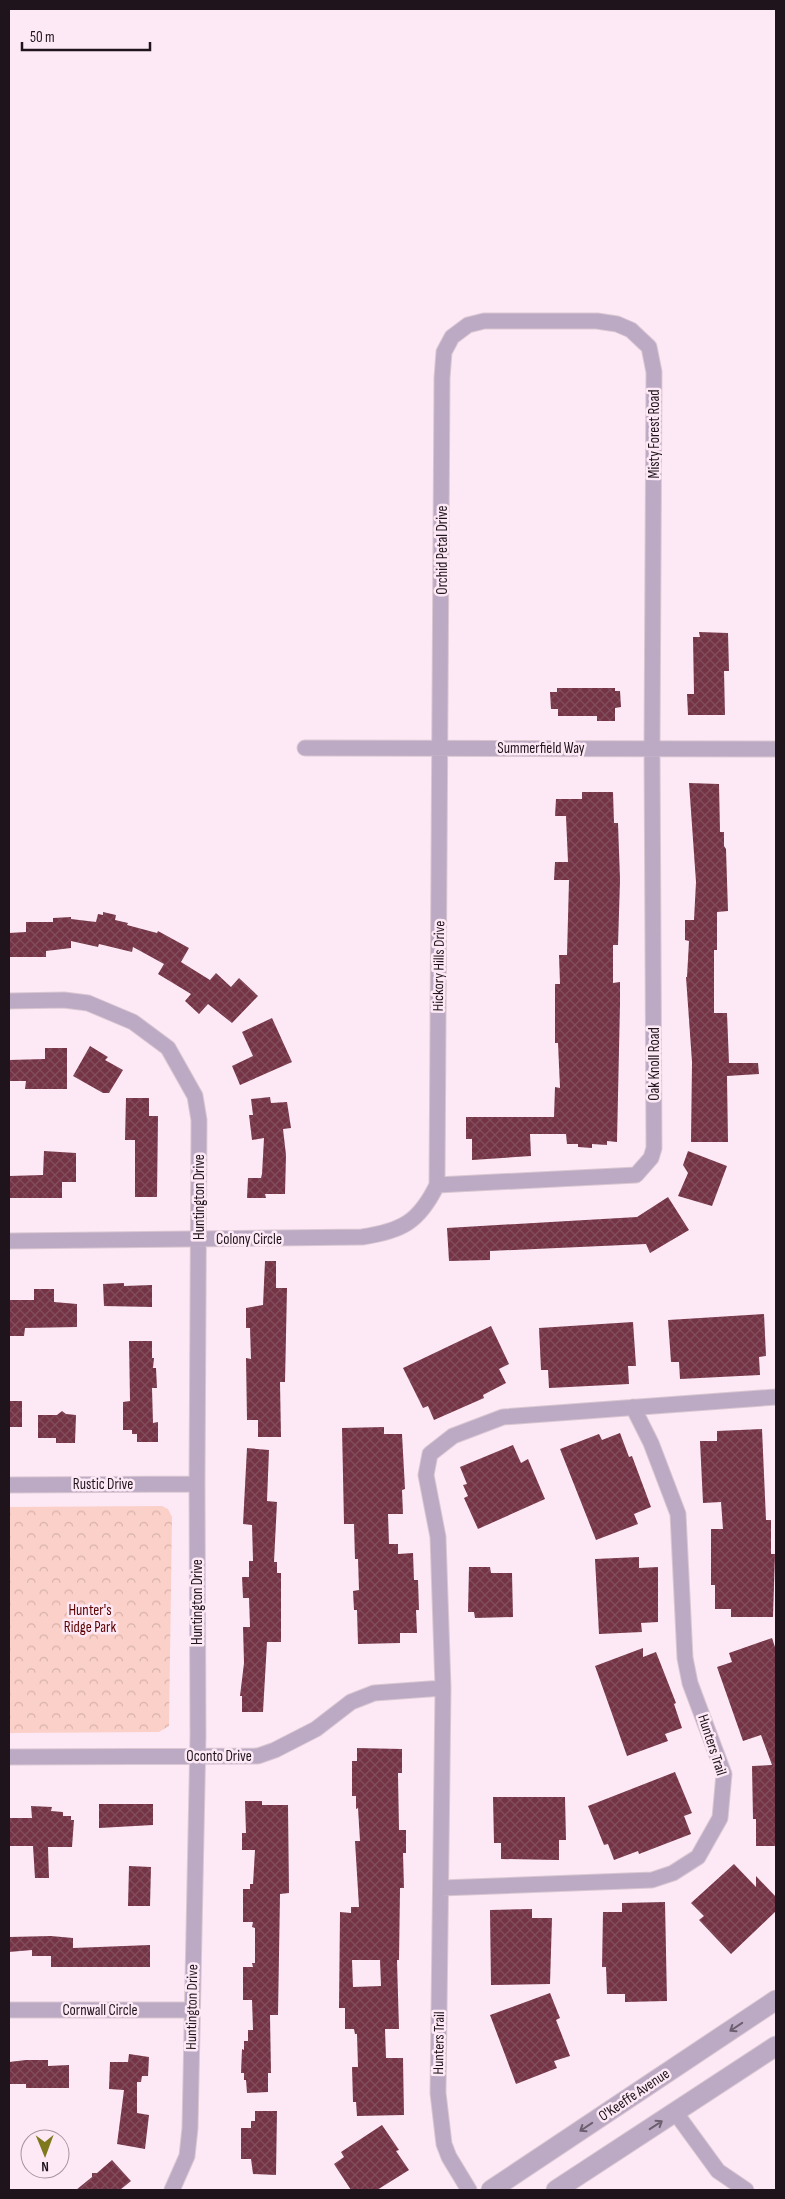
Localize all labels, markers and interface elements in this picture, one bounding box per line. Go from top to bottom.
scale bar [22,20,150,52]
text: 50 m [30,28,55,47]
street label: Misty Forest Road [645,390,664,479]
street label: Orchid Petal Drive [433,505,452,595]
street label: Summerfield Way [497,739,585,758]
street label: Hickory Hills Drive [429,920,449,1012]
street label: Oak Knoll Road [645,1027,664,1101]
street label: Huntington Drive [190,1154,209,1240]
street label: Colony Circle [216,1230,282,1249]
street label: Rustic Drive [73,1475,133,1494]
street label: Huntington Drive [188,1559,207,1645]
park label: Hunter's Ridge Park [64,1601,116,1637]
street label: Hunters Trail [693,1712,731,1778]
street label: Oconto Drive [186,1747,252,1766]
street label: Huntington Drive [182,1964,202,2050]
street label: Cornwall Circle [62,2001,138,2020]
street label: Hunters Trail [429,2011,449,2075]
one-way arrow [729,2023,743,2033]
street label: O'Keeffe Avenue [595,2064,673,2126]
one-way arrow [648,2120,662,2130]
one-way arrow [579,2122,593,2132]
north arrow [20,2129,70,2179]
text: N [41,2158,49,2175]

